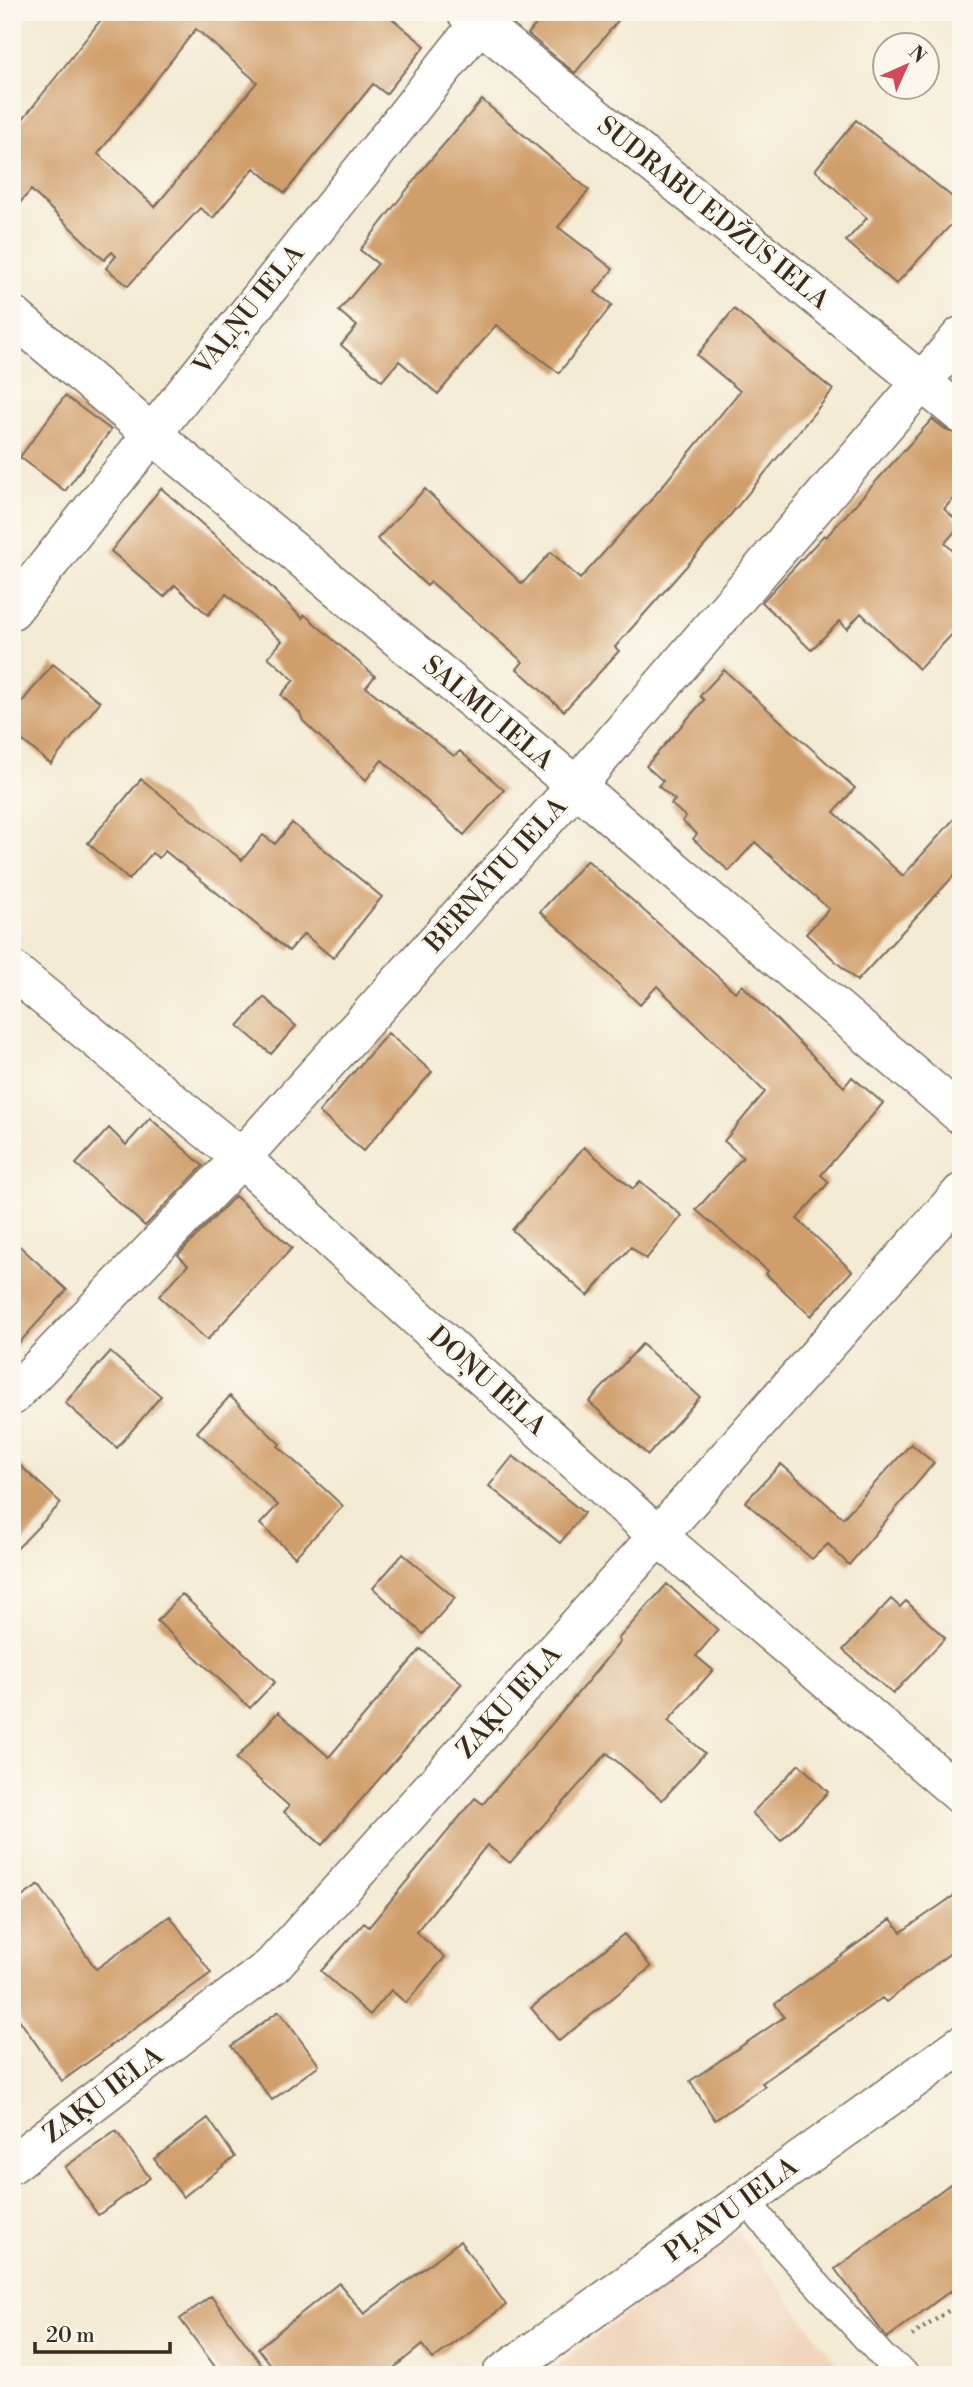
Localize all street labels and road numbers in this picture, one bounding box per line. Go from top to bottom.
street label: SUDRABU EDŽUS IELA [591,108,838,317]
street label: VAĻŅU IELA [186,237,312,382]
street label: SALMU IELA [416,649,561,778]
street label: BERNĀTU IELA [417,790,575,960]
street label: DOŅU IELA [421,1320,553,1443]
street label: ZAĶU IELA [450,1638,569,1765]
street label: ZAĶU IELA [37,2039,170,2150]
street label: PĻAVU IELA [658,2150,805,2269]

